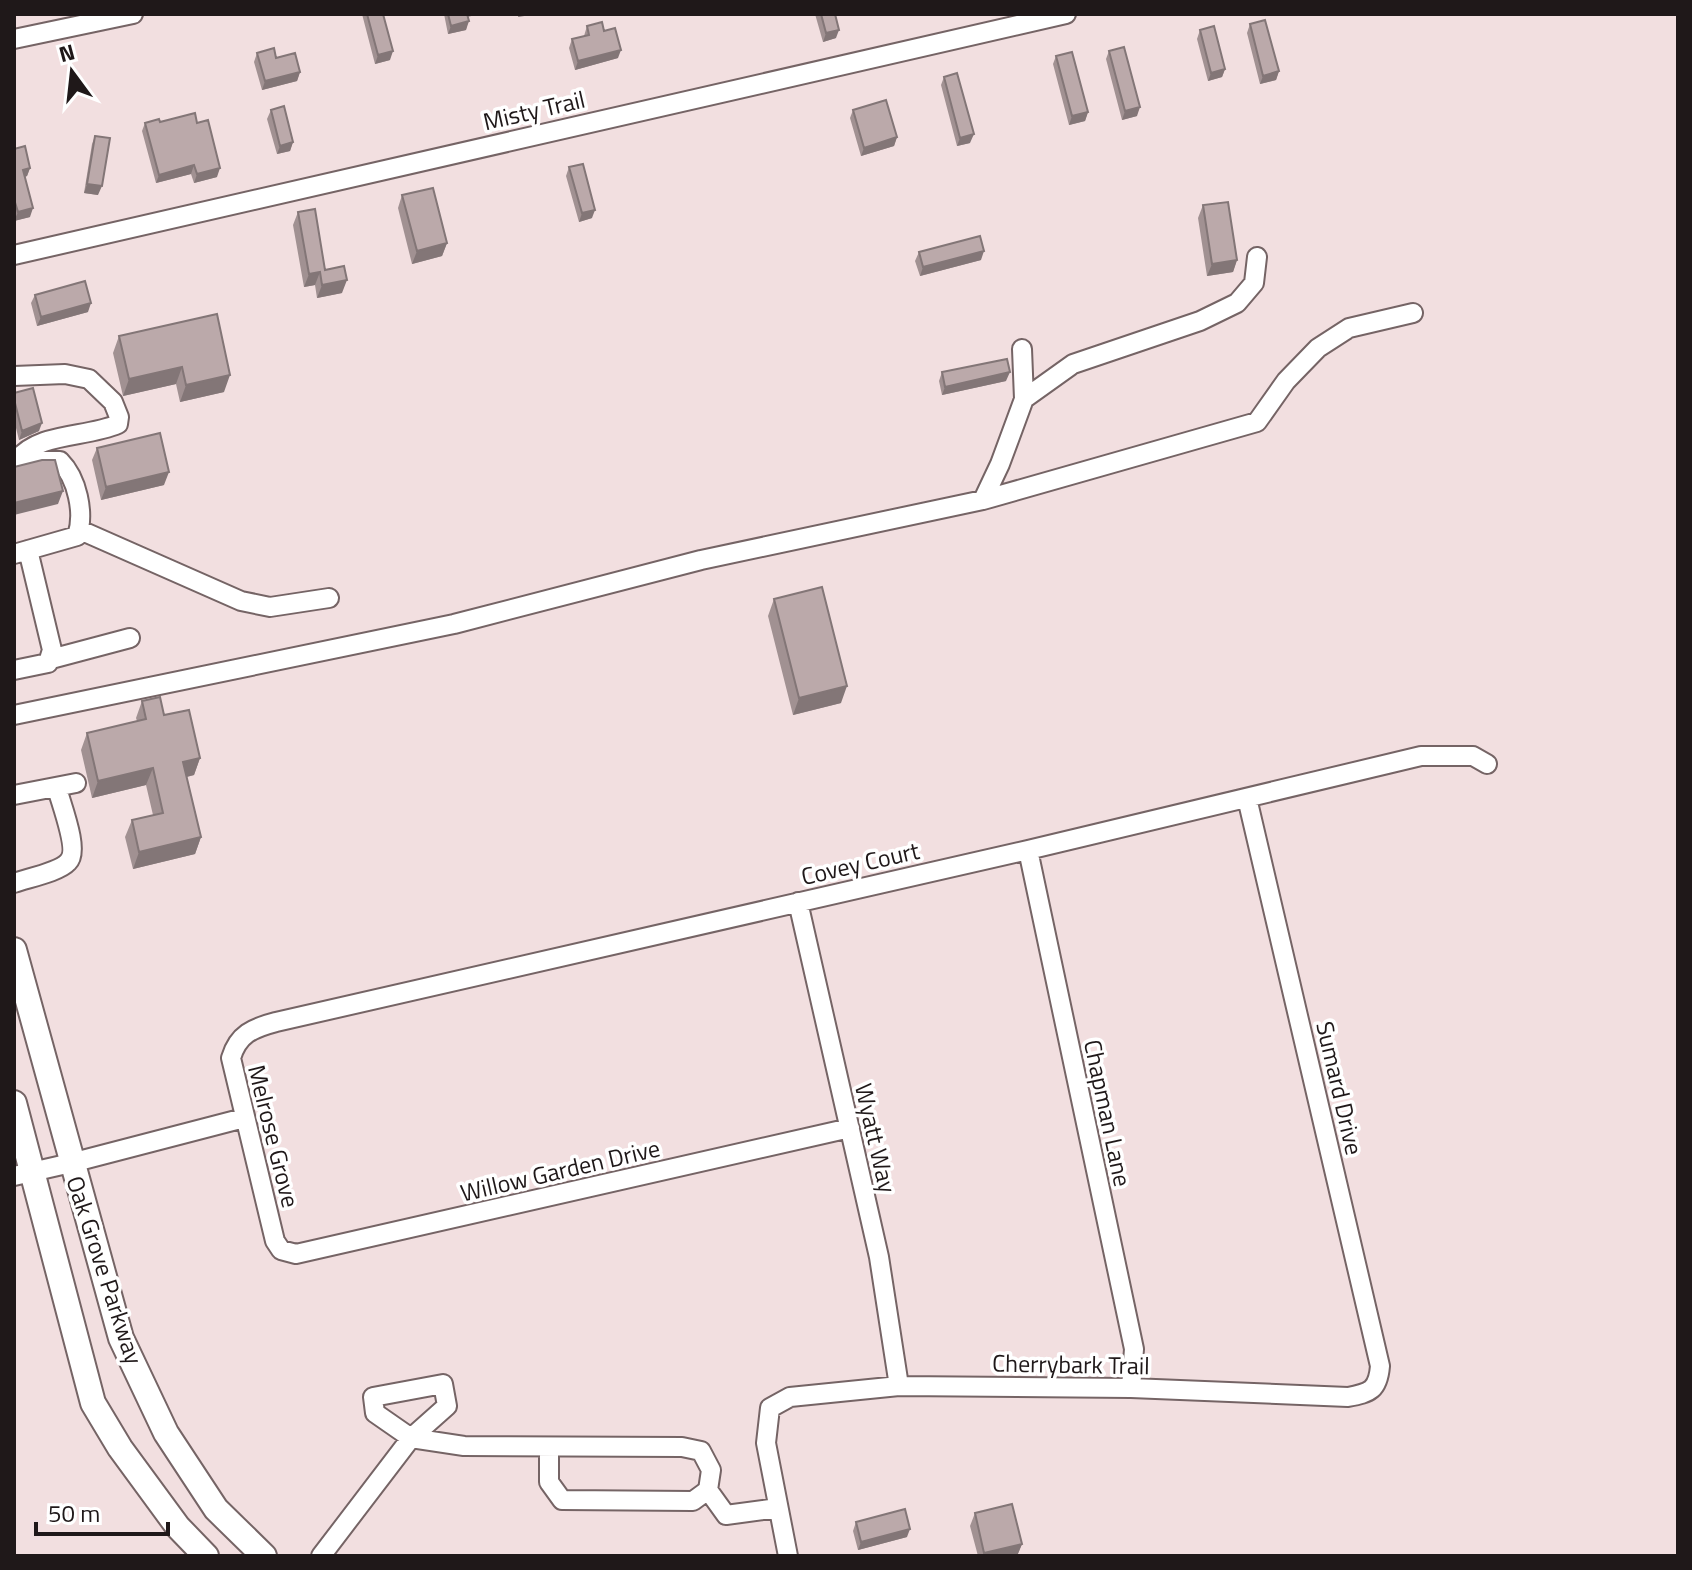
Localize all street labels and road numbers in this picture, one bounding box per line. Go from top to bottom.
street label: Misty Trail [479,81,589,139]
street label: Covey Court [797,832,923,894]
street label: Sumard Drive [1307,1018,1373,1158]
street label: Chapman Lane [1075,1036,1141,1190]
street label: Melrose Grove [239,1061,309,1211]
street label: Wyatt Way [846,1080,906,1197]
street label: Willow Garden Drive [457,1130,663,1210]
street label: Oak Grove Parkway [58,1171,153,1369]
street label: Cherrybark Trail [992,1345,1150,1383]

